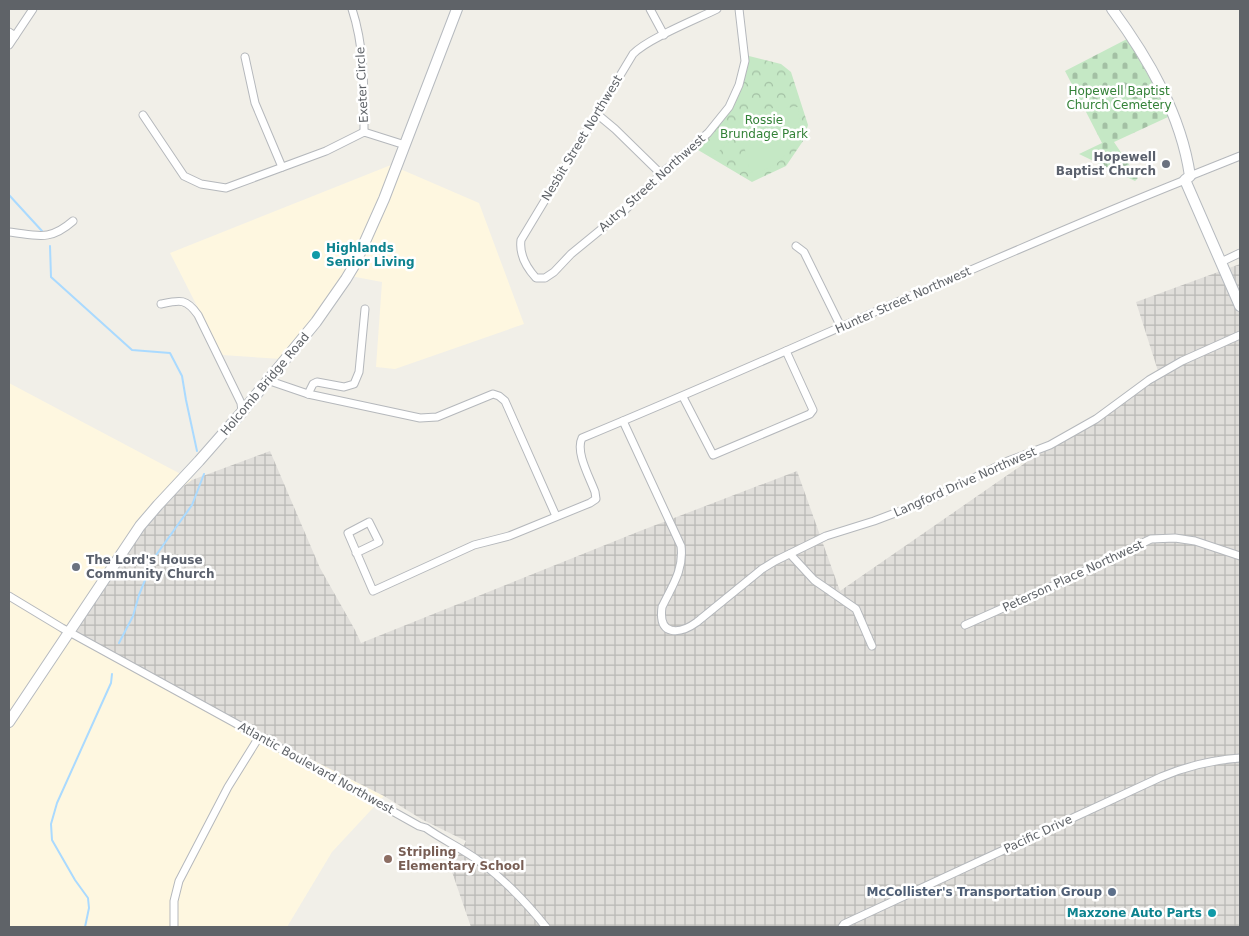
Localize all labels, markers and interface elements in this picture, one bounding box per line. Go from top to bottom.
street label: Exeter Circle [353,47,371,123]
street label: Nesbit Street Northwest [539,72,625,203]
park label: Hopewell Baptist Church Cemetery [1066,84,1172,112]
park label: Rossie Brundage Park [720,113,808,141]
street label: Autry Street Northwest [596,131,708,234]
place label: Hopewell Baptist Church [1056,150,1156,178]
marker: Hopewell Baptist Church [1160,158,1172,170]
place label: Highlands Senior Living [326,241,415,269]
marker: Highlands Senior Living [310,249,322,261]
street label: Hunter Street Northwest [833,264,973,336]
street label: Holcomb Bridge Road [218,330,312,438]
street label: Langford Drive Northwest [892,444,1039,520]
street label: Peterson Place Northwest [1000,537,1146,615]
place label: The Lord's House Community Church [86,553,214,581]
marker: The Lord's House Community Church [70,561,82,573]
street label: Atlantic Boulevard Northwest [236,719,396,817]
street label: Pacific Drive [1002,812,1074,856]
place label: Stripling Elementary School [398,845,524,873]
marker: Stripling Elementary School [382,853,394,865]
place label: McCollister's Transportation Group [867,885,1102,899]
marker: McCollister's Transportation Group [1106,886,1118,898]
place label: Maxzone Auto Parts [1067,906,1202,920]
marker: Maxzone Auto Parts [1206,907,1218,919]

